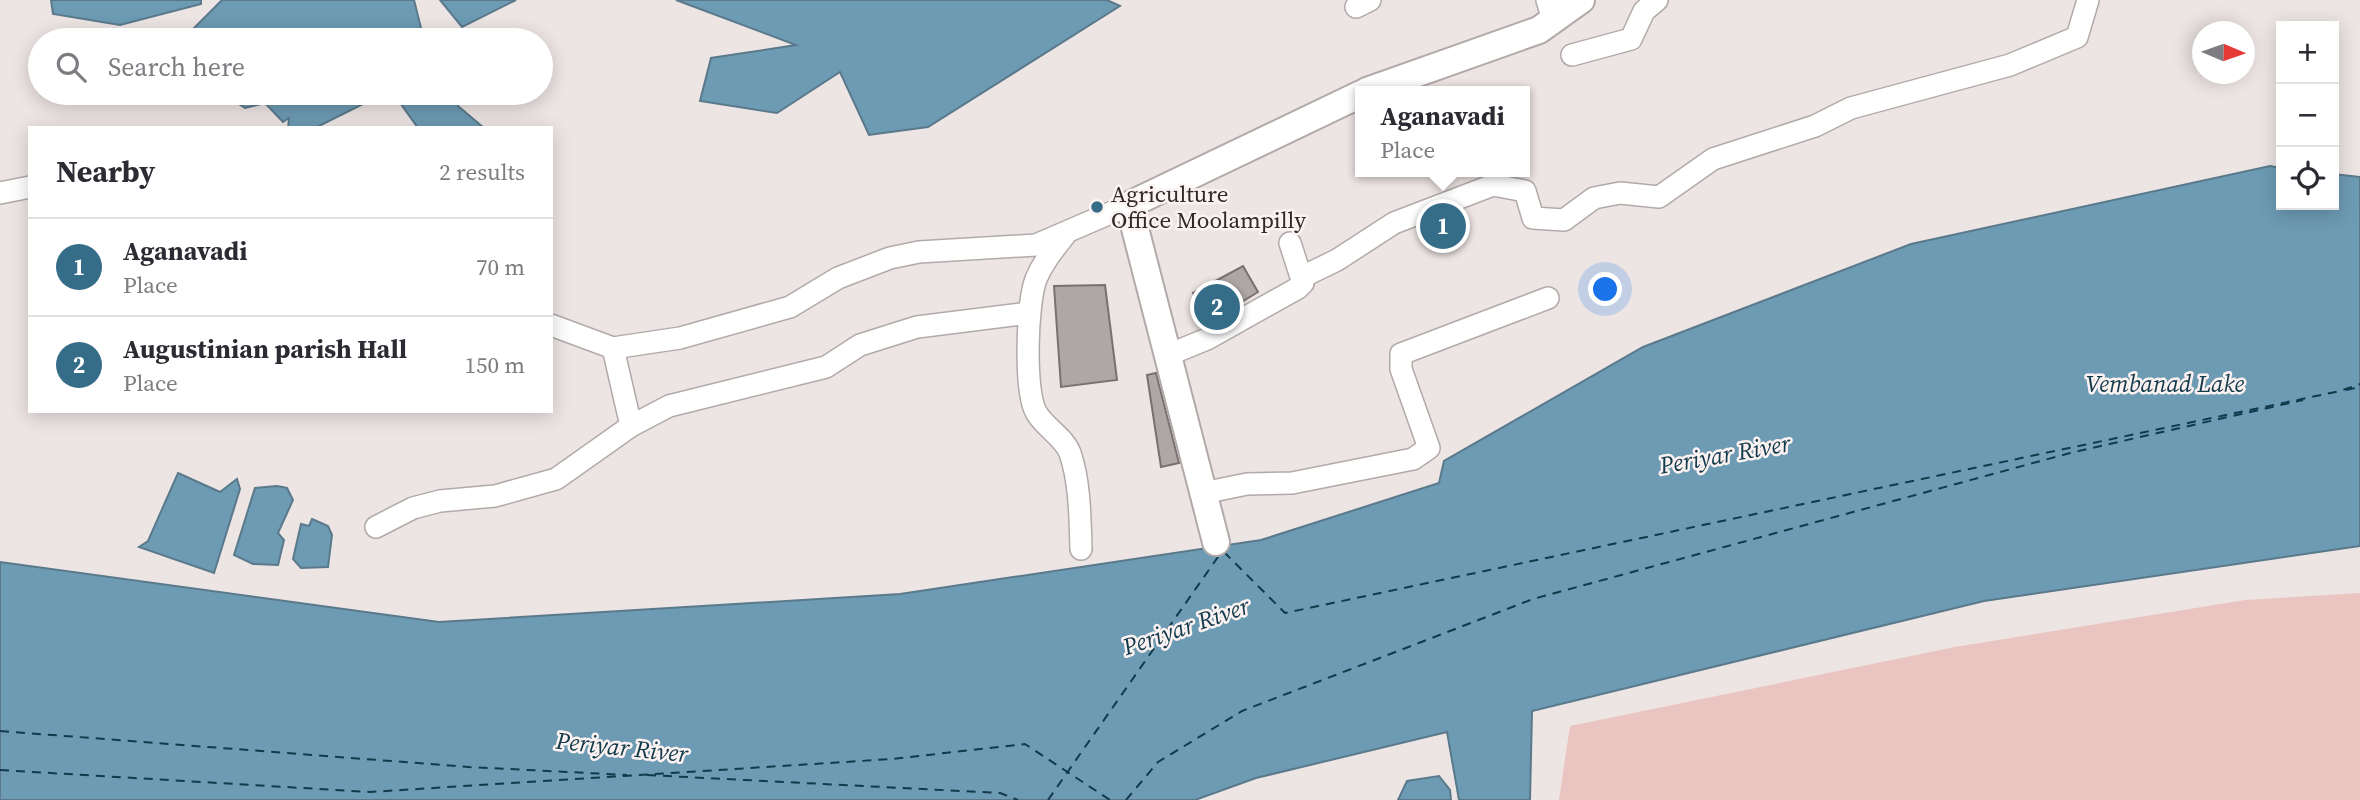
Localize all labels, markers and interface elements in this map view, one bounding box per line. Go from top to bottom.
north arrow [2192,21,2255,84]
map controls [2276,21,2339,210]
button: + [2276,21,2339,84]
search box [28,28,553,105]
icon: search [52,48,90,86]
text: Search here [108,49,245,85]
button: − [2276,84,2339,147]
popup [1355,86,1530,177]
text: Aganavadi [1380,98,1505,134]
text: Place [1380,134,1435,166]
button: locate [2276,147,2339,210]
text: Nearby [56,151,155,192]
text: 2 results [439,156,525,188]
place label: Agriculture Office Moolampilly [1111,178,1306,236]
marker: Agriculture Office Moolampilly [1089,199,1105,215]
pin: 1 [1420,200,1466,252]
text: Aganavadi [123,233,247,269]
text: 1 [73,251,85,283]
text: 70 m [476,251,525,283]
text: Place [123,269,178,301]
your location [1588,272,1622,306]
pin: 2 [1194,281,1240,333]
text: Augustinian parish Hall [123,331,407,367]
text: 2 [73,349,85,381]
text: 150 m [464,349,525,381]
text: Place [123,367,178,399]
water label: Vembanad Lake [2086,367,2245,400]
water label: Periyar River [1656,426,1794,482]
water label: Periyar River [1117,588,1255,663]
water label: Periyar River [553,724,691,770]

